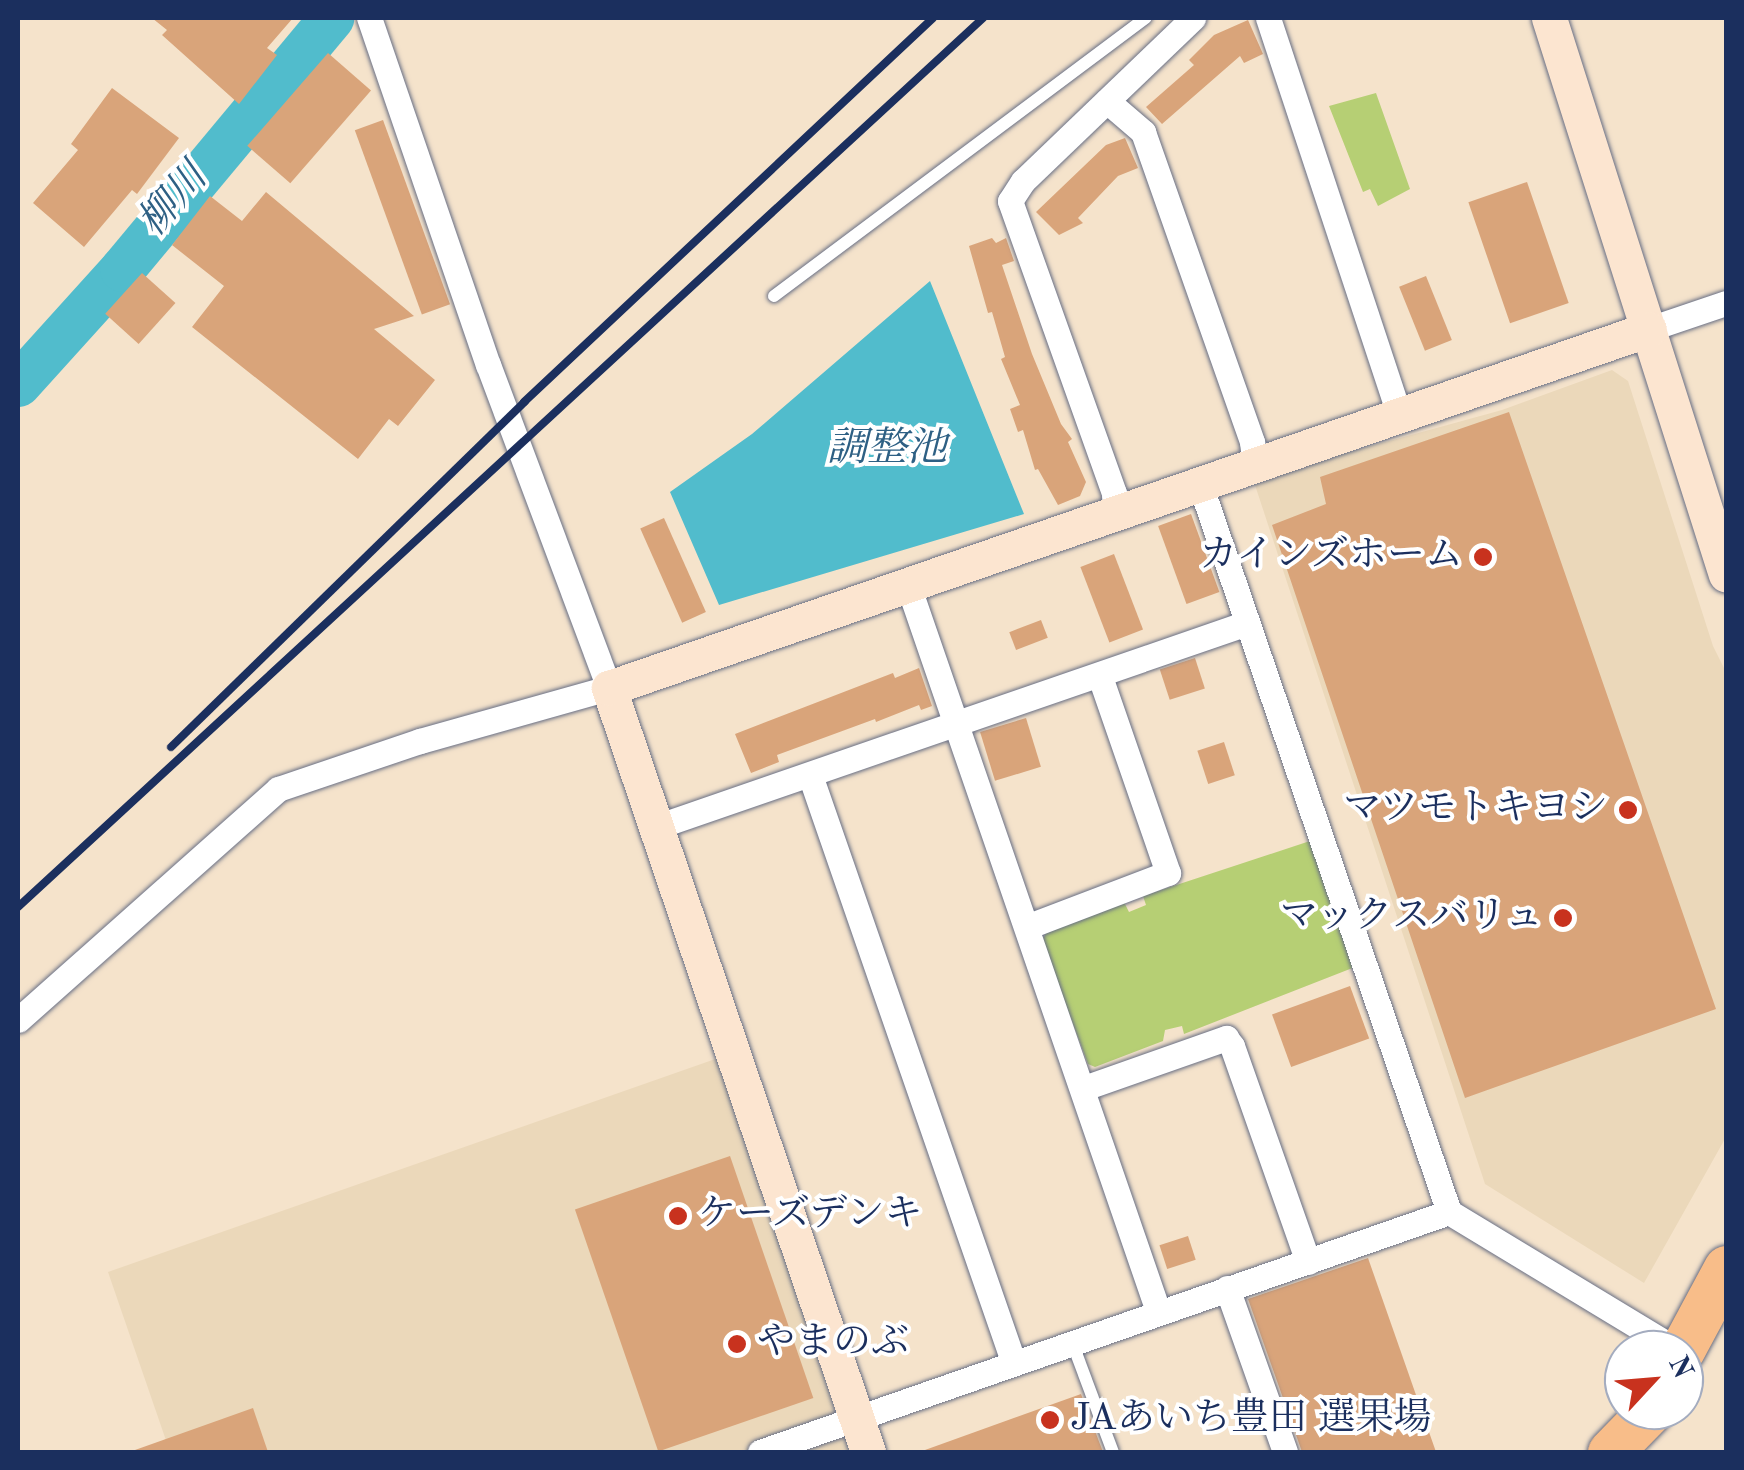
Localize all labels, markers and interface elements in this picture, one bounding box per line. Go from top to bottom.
water label: 柳川 [130,155,218,247]
water label: 調整池 [827,426,947,474]
place label: カインズホーム [1197,534,1463,580]
marker: カインズホーム [1472,546,1494,568]
place label: マツモトキヨシ [1342,787,1608,833]
marker: マツモトキヨシ [1617,799,1639,821]
place label: マックスバリュ [1277,895,1543,941]
marker: マックスバリュ [1552,907,1574,929]
place label: ケーズデンキ [698,1193,926,1239]
marker: ケーズデンキ [667,1205,689,1227]
place label: やまのぶ [757,1321,909,1367]
north arrow [1604,1330,1704,1430]
marker: やまのぶ [726,1333,748,1355]
text: N [1662,1352,1696,1383]
place label: JAあいち豊田 選果場 [1070,1397,1432,1443]
marker: JAあいち豊田 選果場 [1039,1409,1061,1431]

